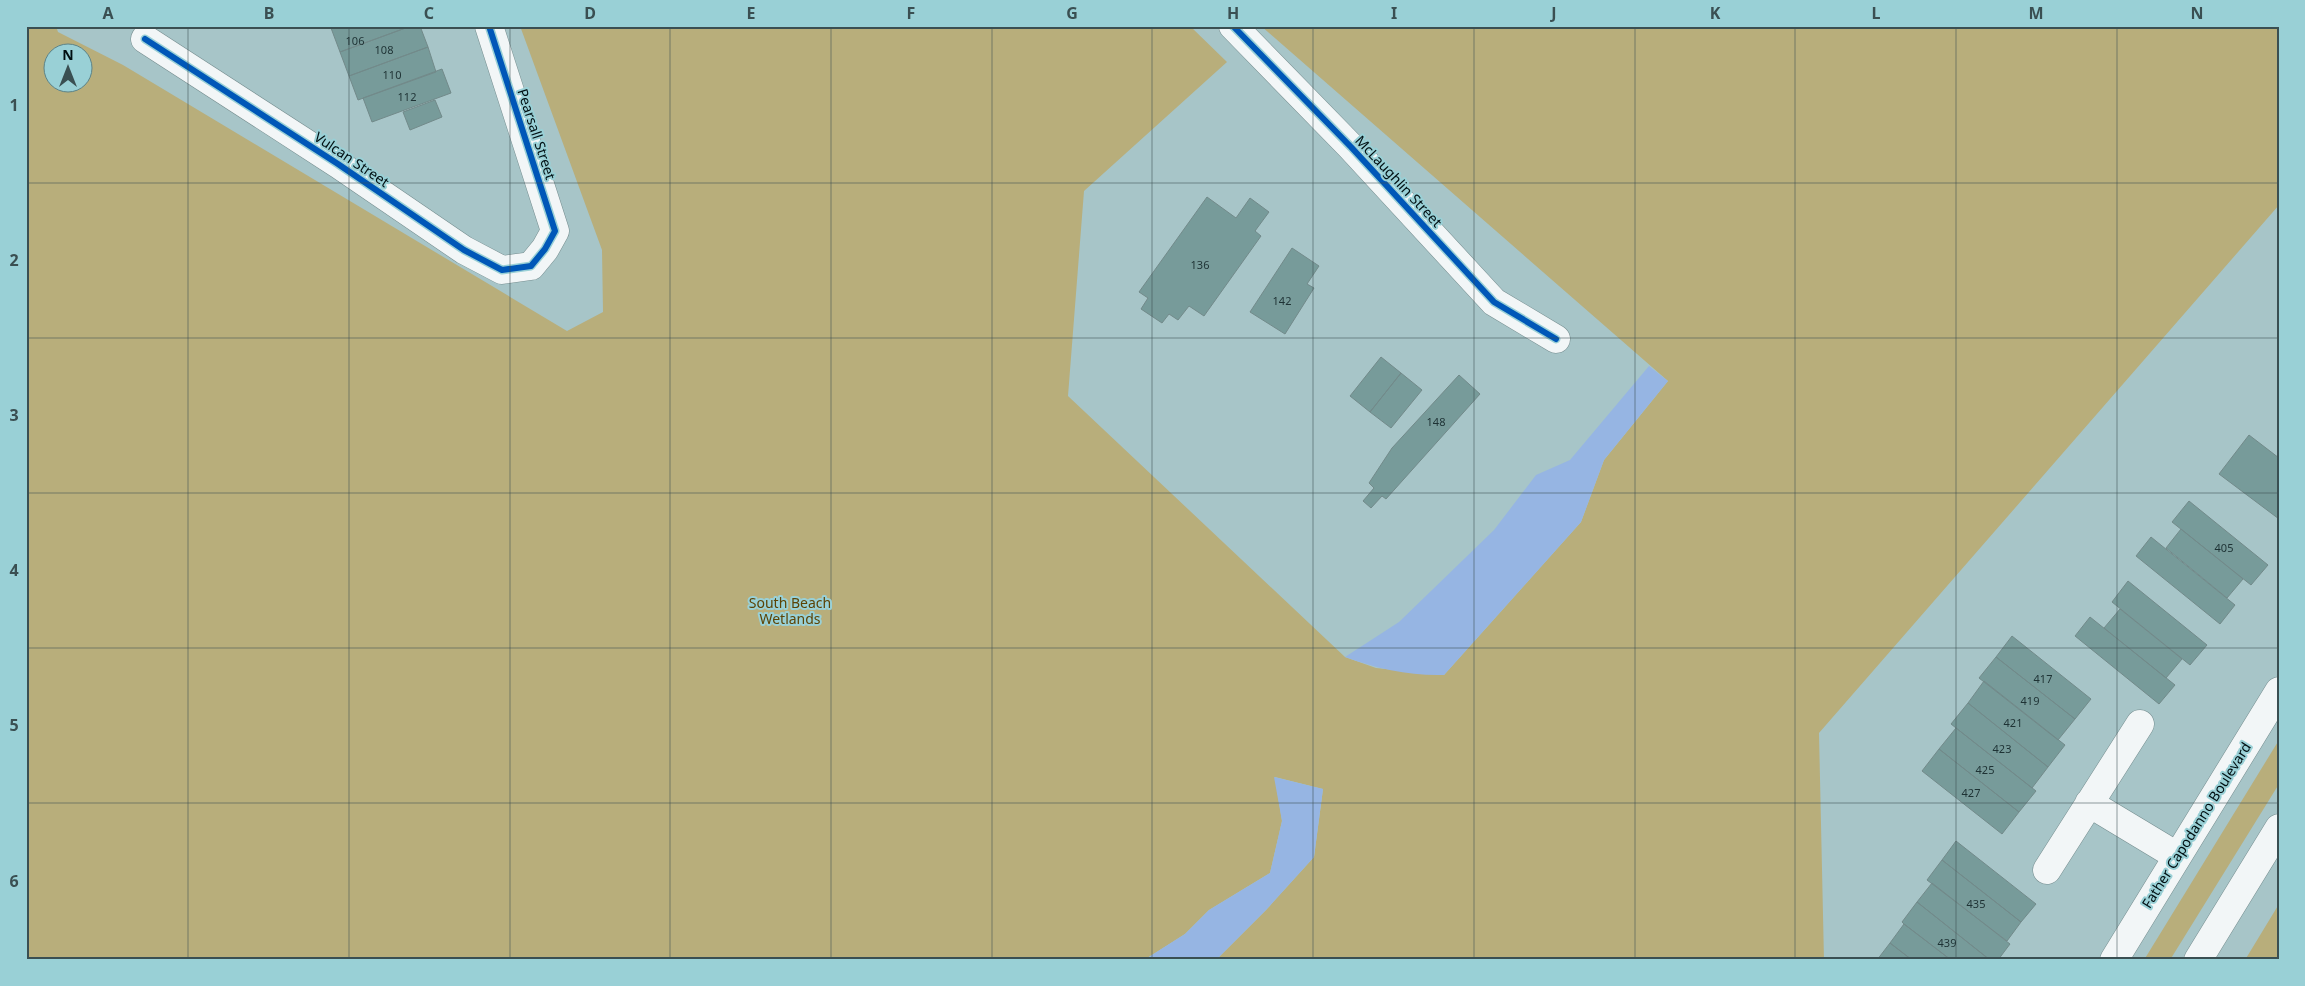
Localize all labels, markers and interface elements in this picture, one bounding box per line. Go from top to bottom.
text: A [102,2,114,24]
text: B [264,2,274,24]
text: C [424,2,434,24]
text: D [584,2,596,24]
text: E [747,2,756,24]
text: F [907,2,915,24]
text: G [1066,2,1078,24]
text: H [1227,2,1239,24]
text: I [1391,2,1397,24]
text: J [1549,2,1557,24]
text: K [1710,2,1721,24]
text: L [1872,2,1881,24]
text: M [2028,2,2044,24]
text: N [2190,2,2204,24]
house number: 106 [346,33,364,48]
north arrow [42,42,92,92]
house number: 108 [375,42,393,57]
text: N [62,45,74,64]
house number: 110 [383,67,401,82]
street label: Pearsall Street [513,86,561,182]
house number: 112 [398,89,416,104]
text: 1 [9,94,19,116]
street label: Vulcan Street [311,127,393,191]
street label: McLaughlin Street [1351,131,1447,231]
text: 2 [9,249,19,271]
house number: 136 [1191,257,1209,272]
house number: 142 [1273,293,1291,308]
text: 3 [9,404,19,426]
house number: 148 [1427,414,1445,429]
house number: 405 [2215,540,2233,555]
text: 4 [9,559,19,581]
park label: South Beach Wetlands [749,593,831,628]
house number: 417 [2034,671,2052,686]
house number: 419 [2021,693,2039,708]
text: 5 [9,714,19,736]
house number: 421 [2004,715,2022,730]
street label: Father Capodanno Boulevard [2137,738,2255,912]
house number: 423 [1993,741,2011,756]
house number: 425 [1976,762,1994,777]
house number: 427 [1962,785,1980,800]
text: 6 [9,870,19,892]
house number: 435 [1967,896,1985,911]
house number: 439 [1938,935,1956,950]

